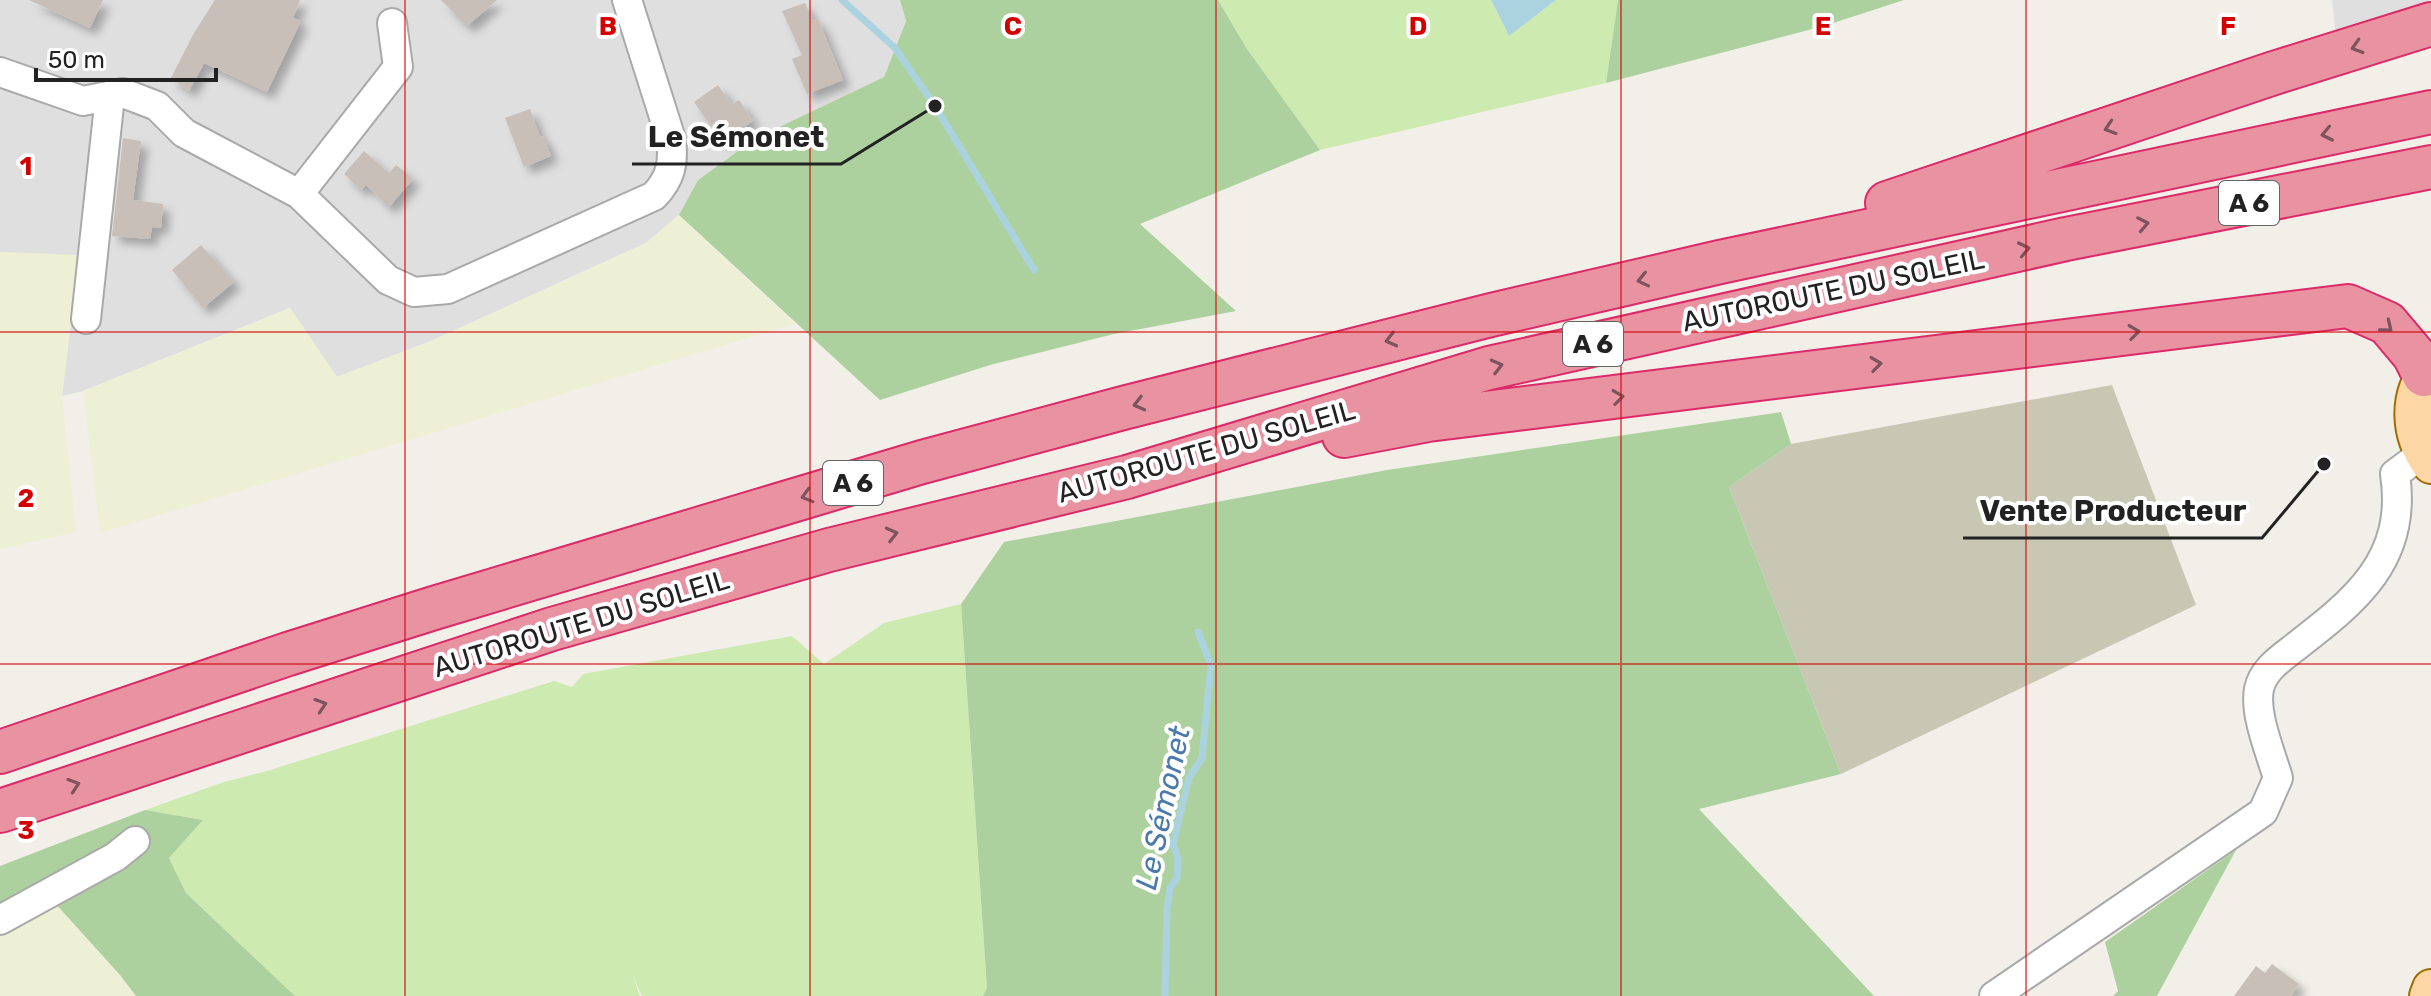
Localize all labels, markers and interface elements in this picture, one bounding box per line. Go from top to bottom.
text: B [599,11,617,42]
text: C [1004,11,1022,42]
text: D [1409,11,1427,42]
text: E [1815,11,1831,42]
text: F [2220,11,2236,42]
scale bar [36,32,216,82]
one-way arrow [2350,38,2364,54]
text: 50 m [48,46,105,74]
callout: Le Sémonet [632,110,841,164]
text: Le Sémonet [648,119,824,155]
one-way arrow [2103,119,2117,135]
one-way arrow [2321,125,2334,142]
text: 1 [20,151,32,182]
road number: A 6 [2219,181,2279,225]
one-way arrow [2135,216,2149,233]
one-way arrow [2016,241,2030,258]
street label: AUTOROUTE DU SOLEIL [1679,242,1987,339]
one-way arrow [1637,271,1651,288]
one-way arrow [2377,317,2392,331]
road number: A 6 [1563,322,1623,366]
one-way arrow [2128,324,2141,341]
one-way arrow [1384,331,1398,348]
one-way arrow [1870,356,1883,373]
one-way arrow [1489,359,1503,376]
one-way arrow [1612,388,1625,405]
street label: AUTOROUTE DU SOLEIL [1054,393,1359,510]
one-way arrow [1132,394,1146,411]
road number: A 6 [823,461,883,505]
text: 2 [18,483,34,514]
callout: Vente Producteur [1963,484,2262,538]
one-way arrow [801,487,815,503]
text: Vente Producteur [1980,493,2247,529]
one-way arrow [884,527,898,544]
street label: AUTOROUTE DU SOLEIL [429,563,733,684]
one-way arrow [313,698,327,714]
water label: Le Sémonet [1128,723,1198,893]
one-way arrow [66,779,80,795]
text: 3 [17,815,35,846]

